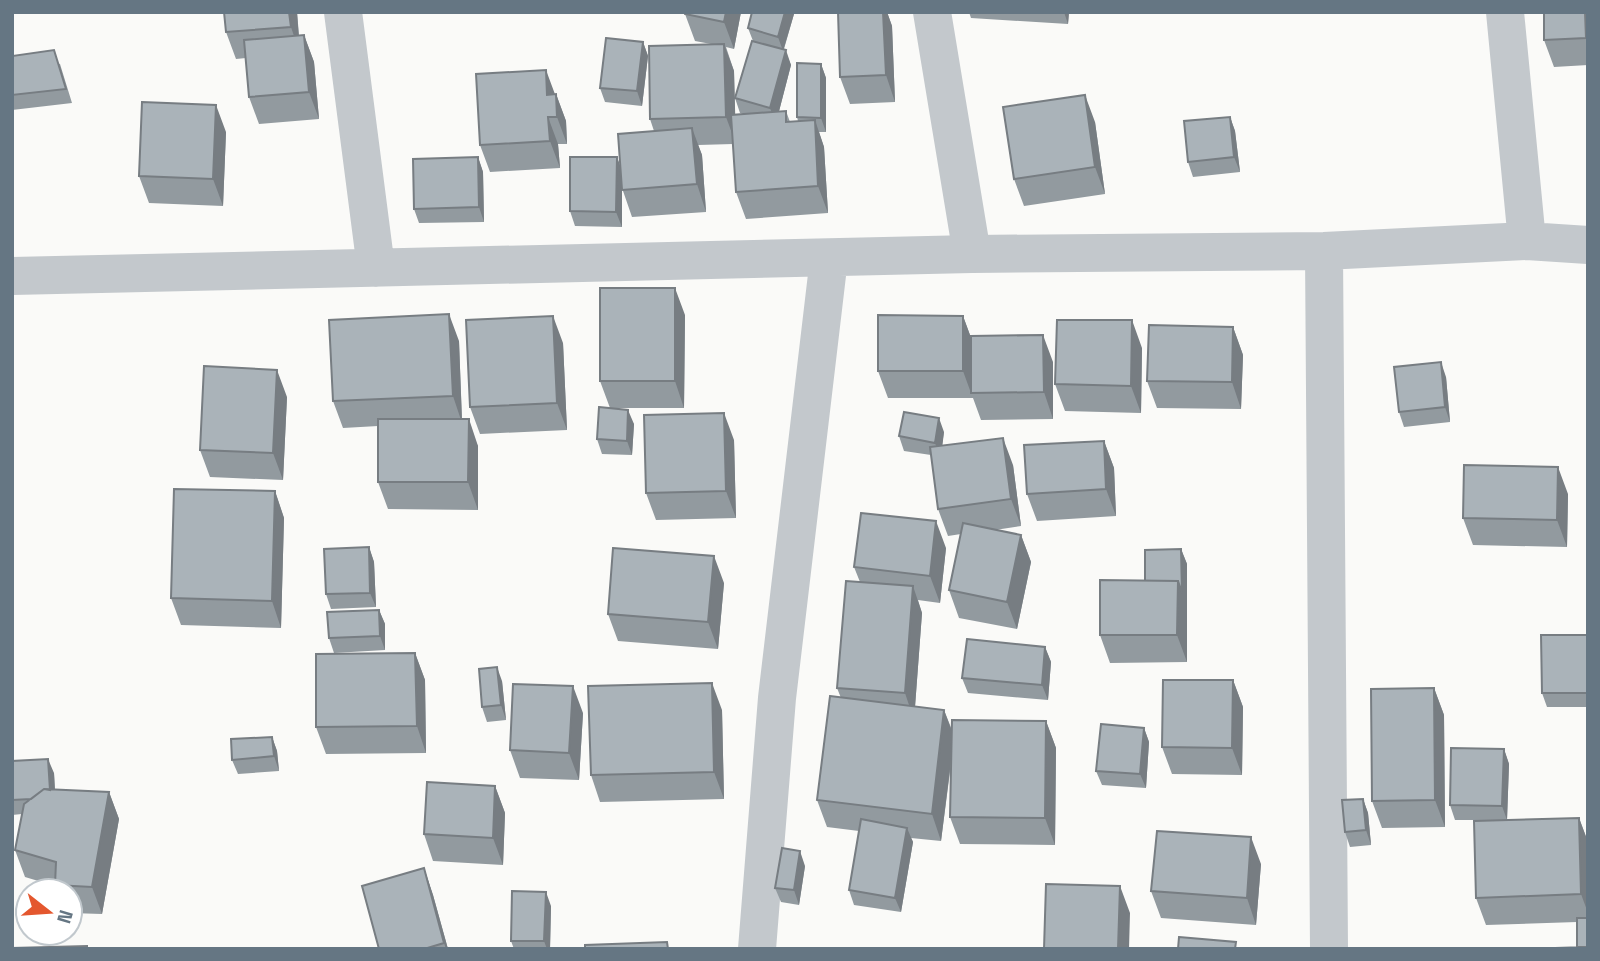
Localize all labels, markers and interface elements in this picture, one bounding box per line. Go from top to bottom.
north arrow [14,877,84,947]
text: N [51,907,79,927]

